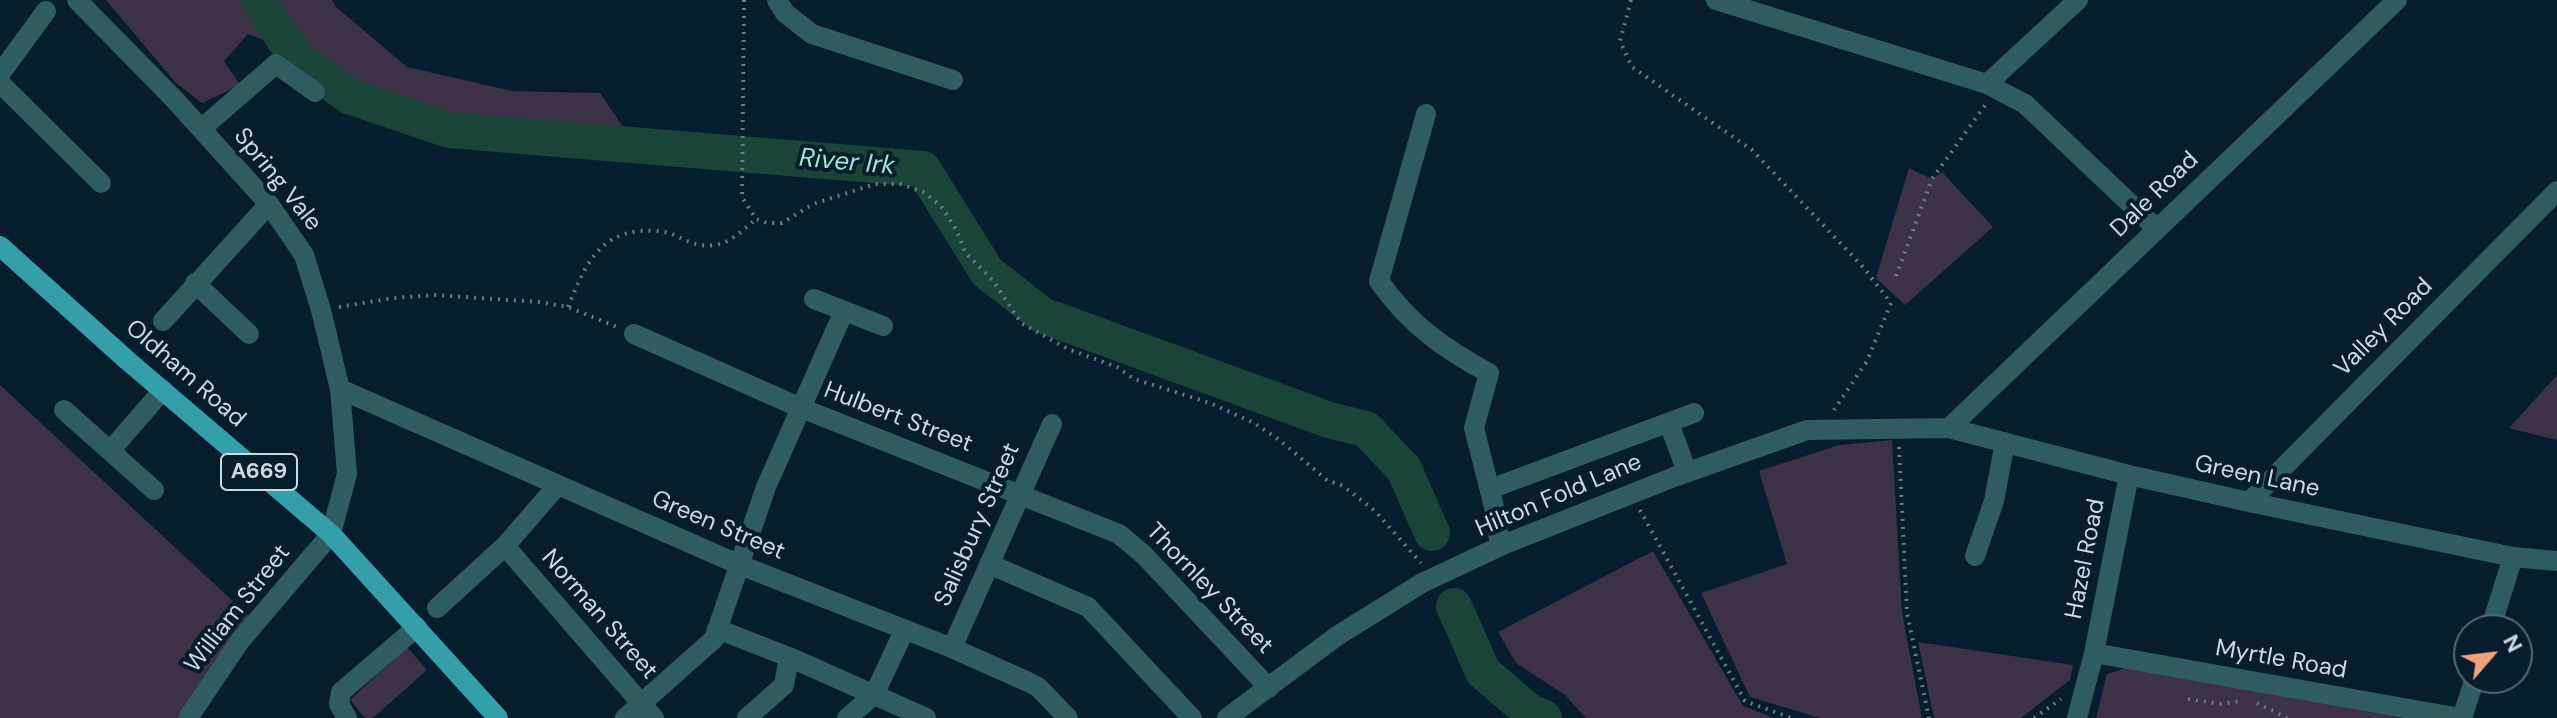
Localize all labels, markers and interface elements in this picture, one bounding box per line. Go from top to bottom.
street label: Spring Vale [227,123,327,237]
water label: River Irk [798,143,896,183]
street label: Dale Road [2105,146,2205,244]
street label: Valley Road [2329,273,2439,383]
street label: Oldham Road [119,314,251,434]
street label: Hulbert Street [820,376,976,460]
street label: Salisbury Street [929,439,1027,611]
street label: Hilton Fold Lane [1472,448,1646,544]
street label: Green Lane [2192,450,2322,504]
road number: A669 [221,454,297,490]
street label: Green Street [647,485,789,567]
street label: Hazel Road [2060,497,2112,621]
street label: Thornley Street [1139,518,1279,660]
street label: William Street [179,539,297,679]
street label: Norman Street [535,544,663,686]
north arrow [2453,614,2533,694]
text: N [2496,630,2529,657]
street label: Myrtle Road [2213,634,2349,686]

